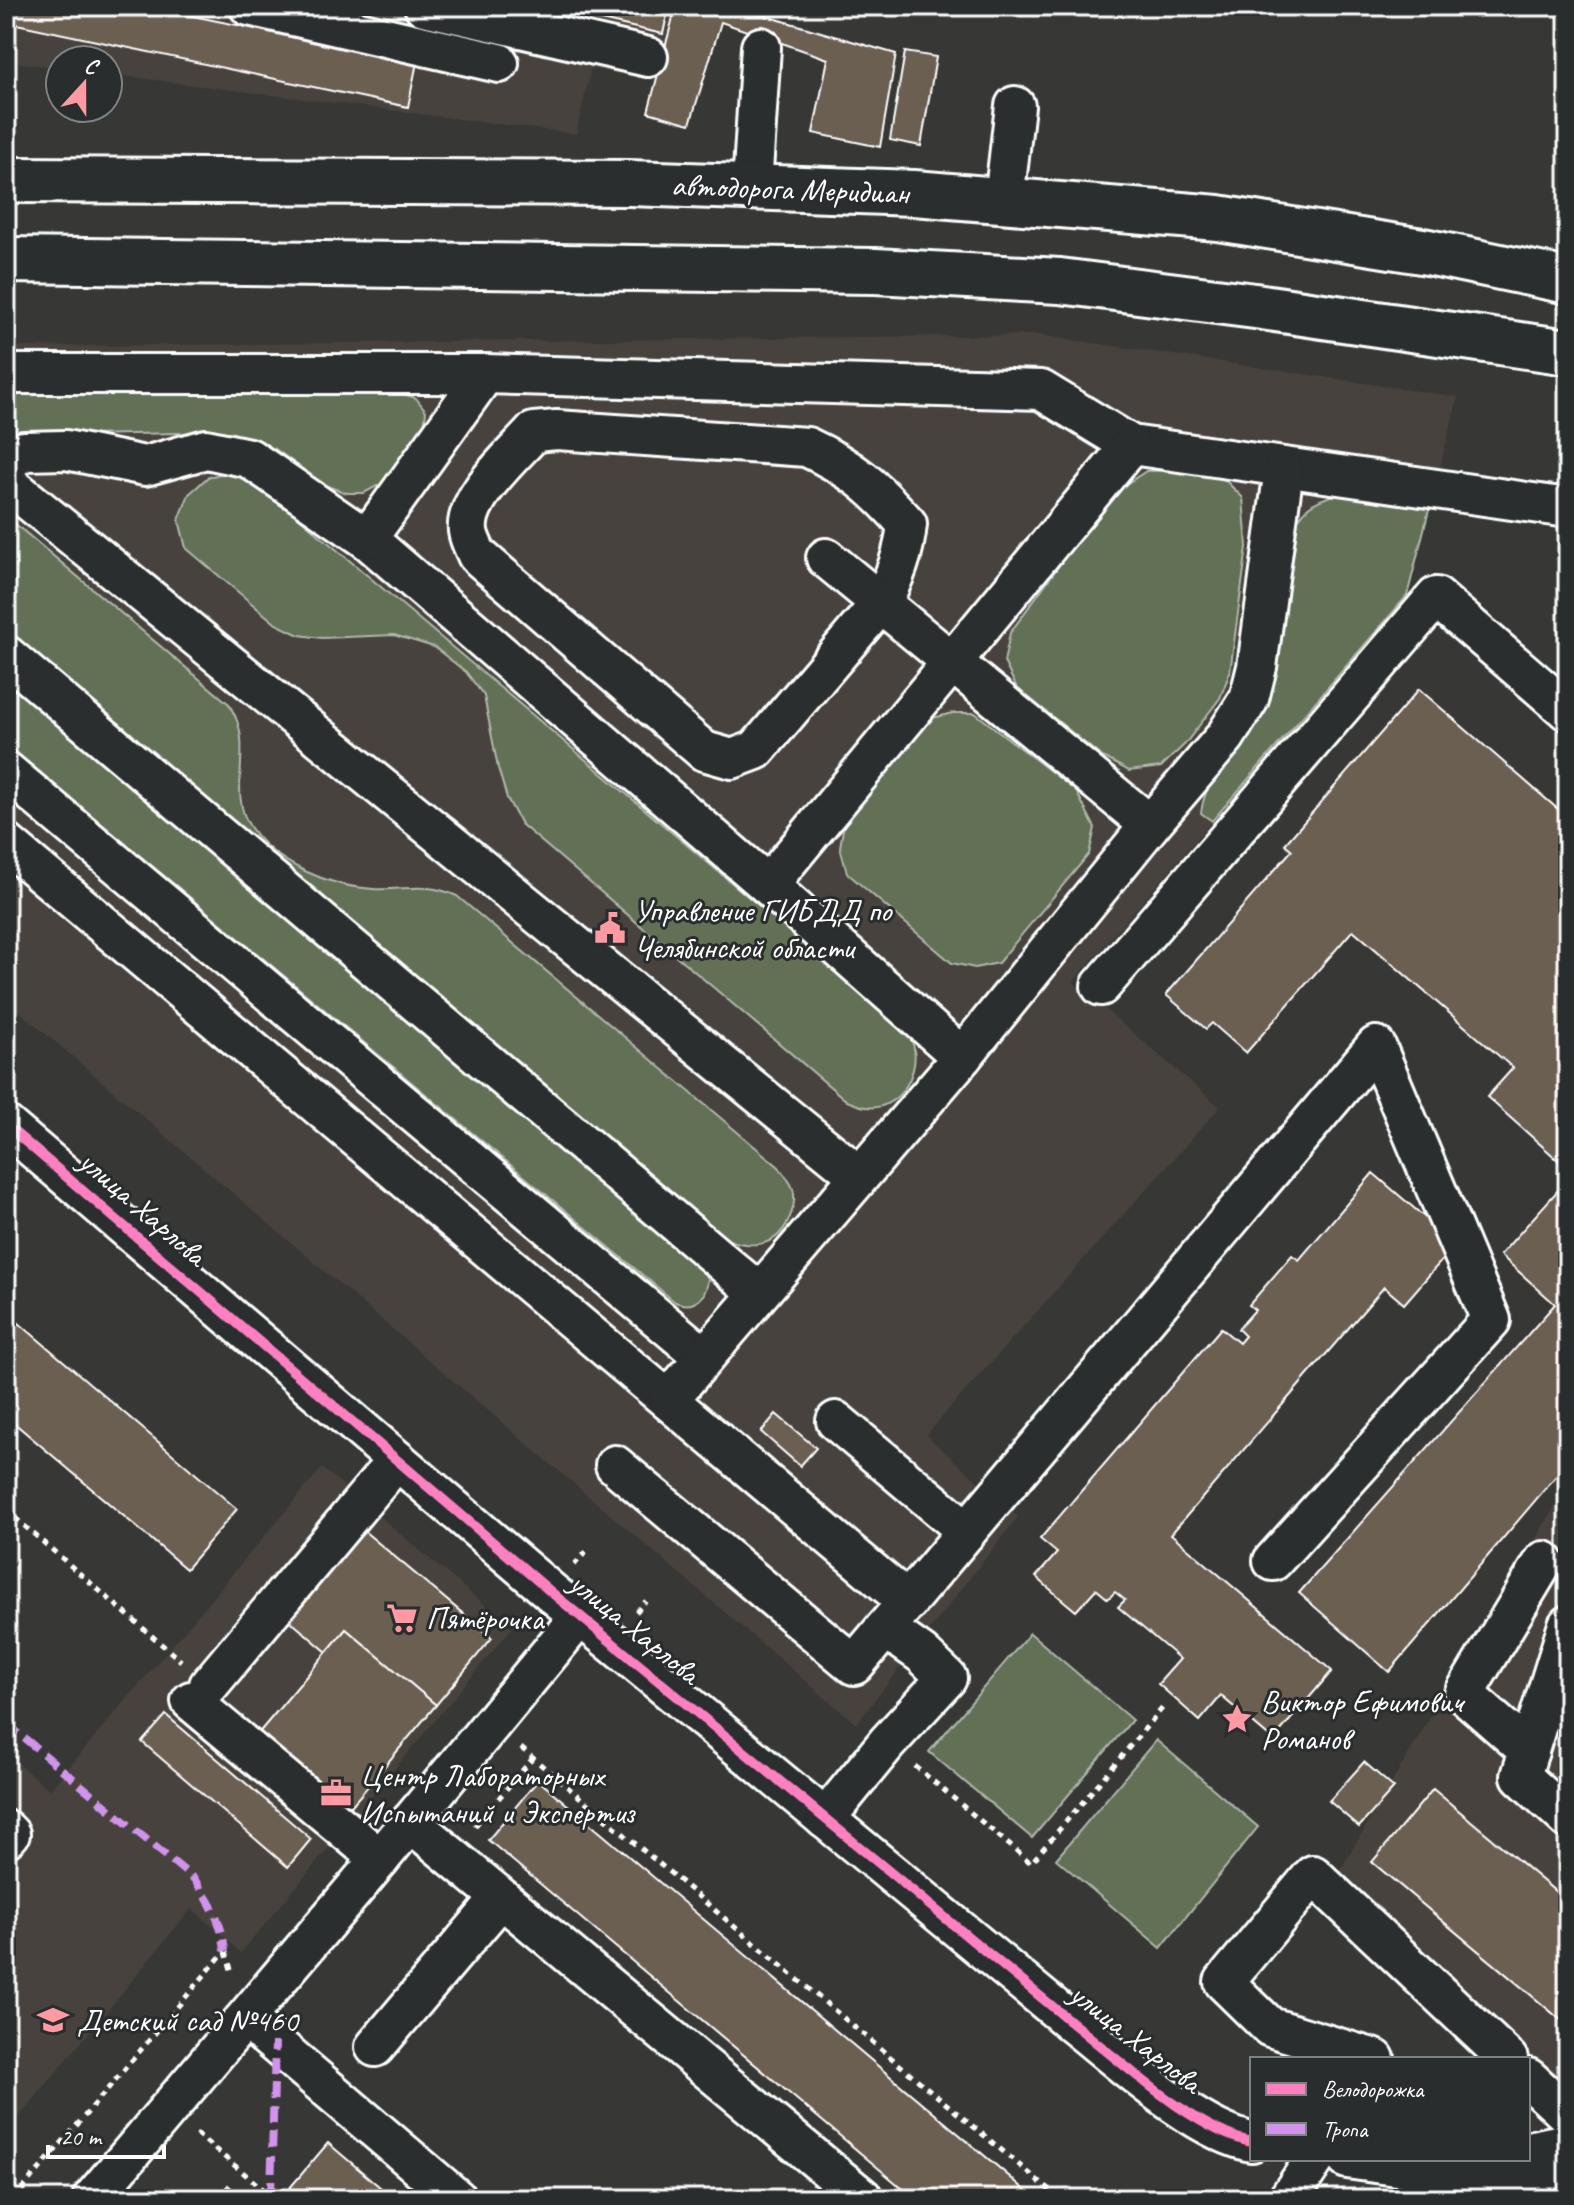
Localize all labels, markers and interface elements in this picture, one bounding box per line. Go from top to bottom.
north arrow [44,44,124,124]
text: С [81,51,104,82]
street label: автодорога Меридиан [670,164,912,214]
place label: Управление ГИБДД по Челябинской области [634,890,893,968]
public building icon: Управление ГИБДД по Челябинской области [593,911,627,945]
street label: улица Харлова [69,1140,218,1277]
street label: улица Харлова [560,1561,711,1695]
place label: Пятёрочка [426,1598,545,1639]
supermarket icon: Пятёрочка [385,1601,419,1635]
place label: Виктор Ефимович Романов [1261,1681,1466,1759]
place icon: Виктор Ефимович Романов [1220,1702,1254,1736]
place label: Центр Лабораторных Испытаний и Экспертиз [360,1755,637,1833]
office icon: Центр Лабораторных Испытаний и Экспертиз [319,1776,353,1810]
street label: улица Харлова [1060,1972,1213,2104]
place label: Детский сад №460 [77,2000,300,2041]
school or university icon: Детский сад №460 [36,2003,70,2037]
legend [1250,2057,1530,2161]
text: Велодорожка [1322,2074,1425,2104]
scale bar [48,2109,164,2159]
text: Тропа [1322,2114,1369,2144]
text: 20 m [60,2122,103,2152]

